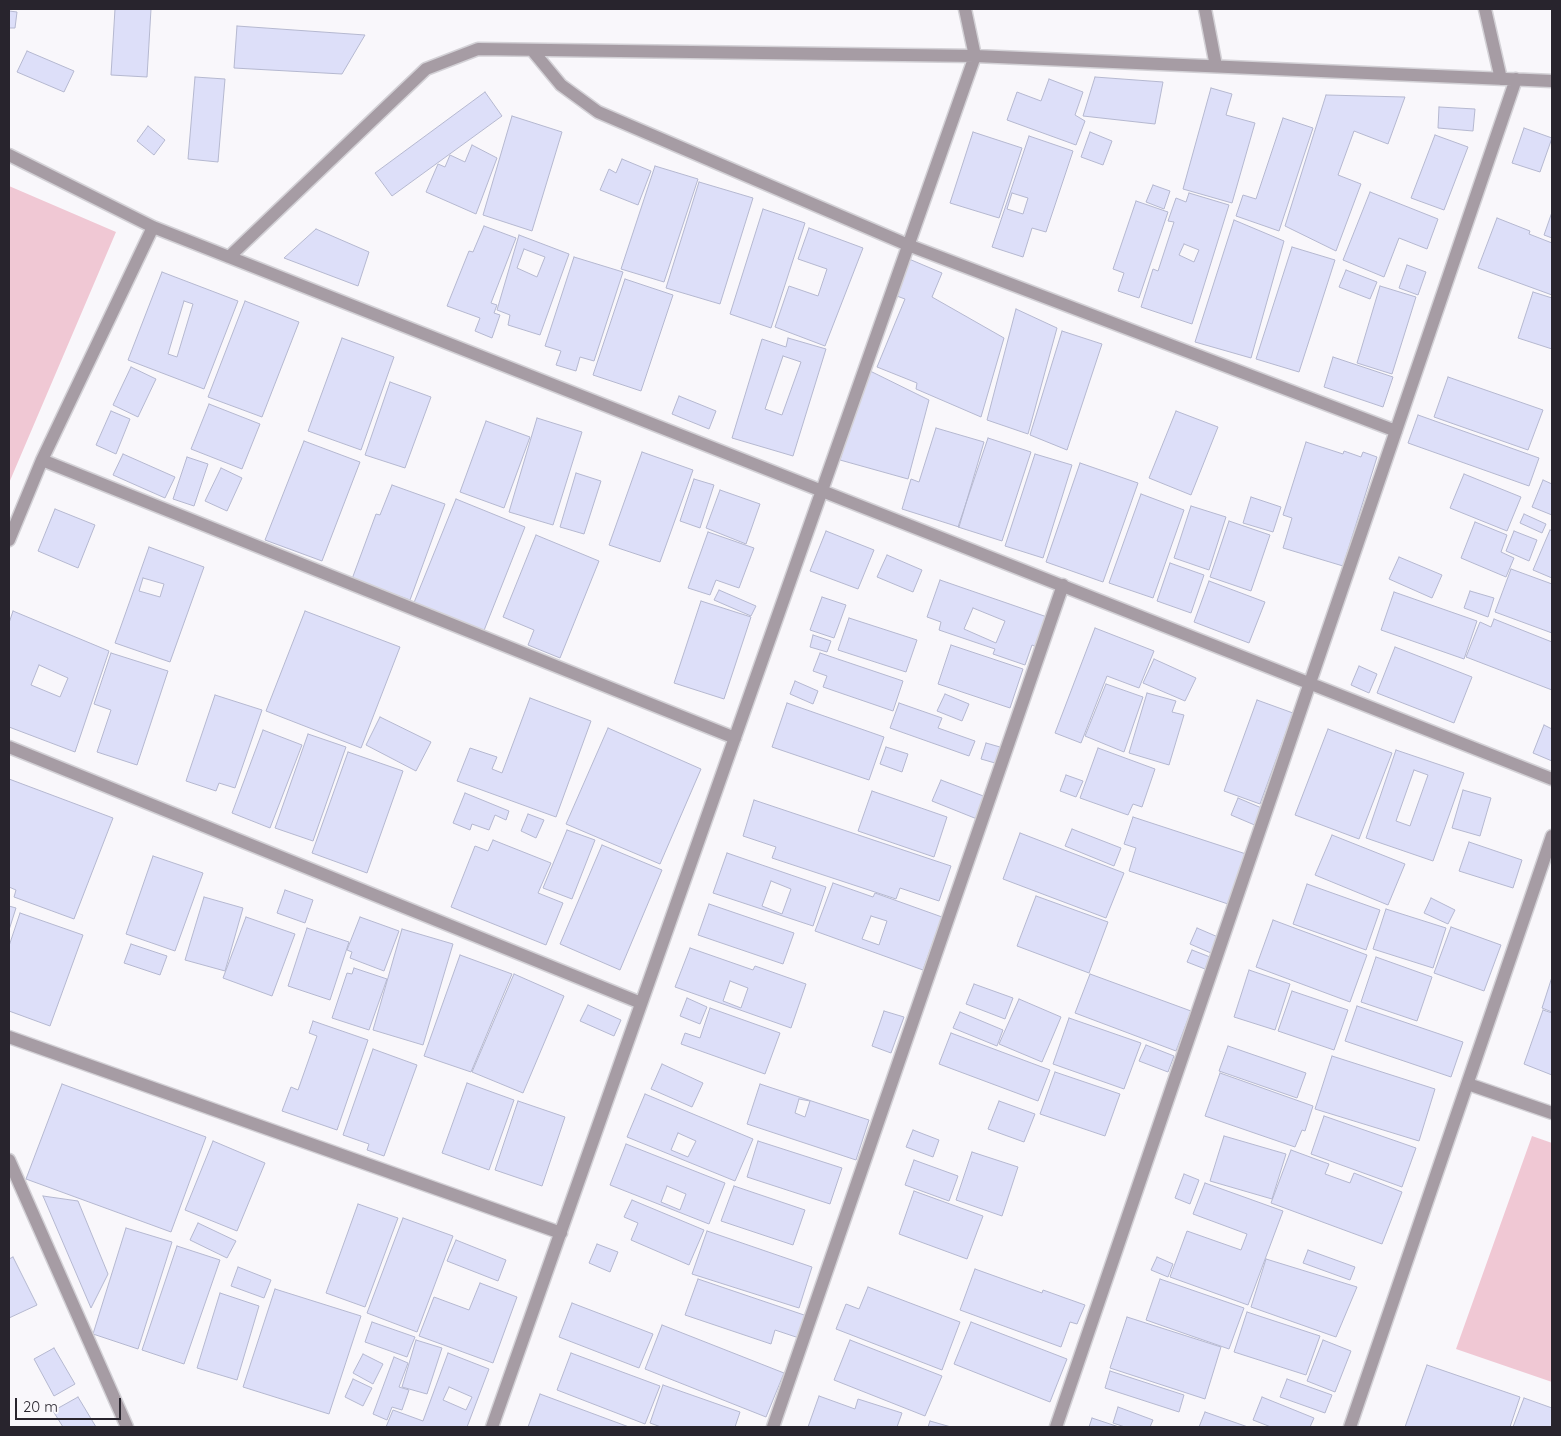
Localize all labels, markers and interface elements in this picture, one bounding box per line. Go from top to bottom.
scale bar [18,1388,124,1420]
text: 20 m [23,1397,58,1416]

